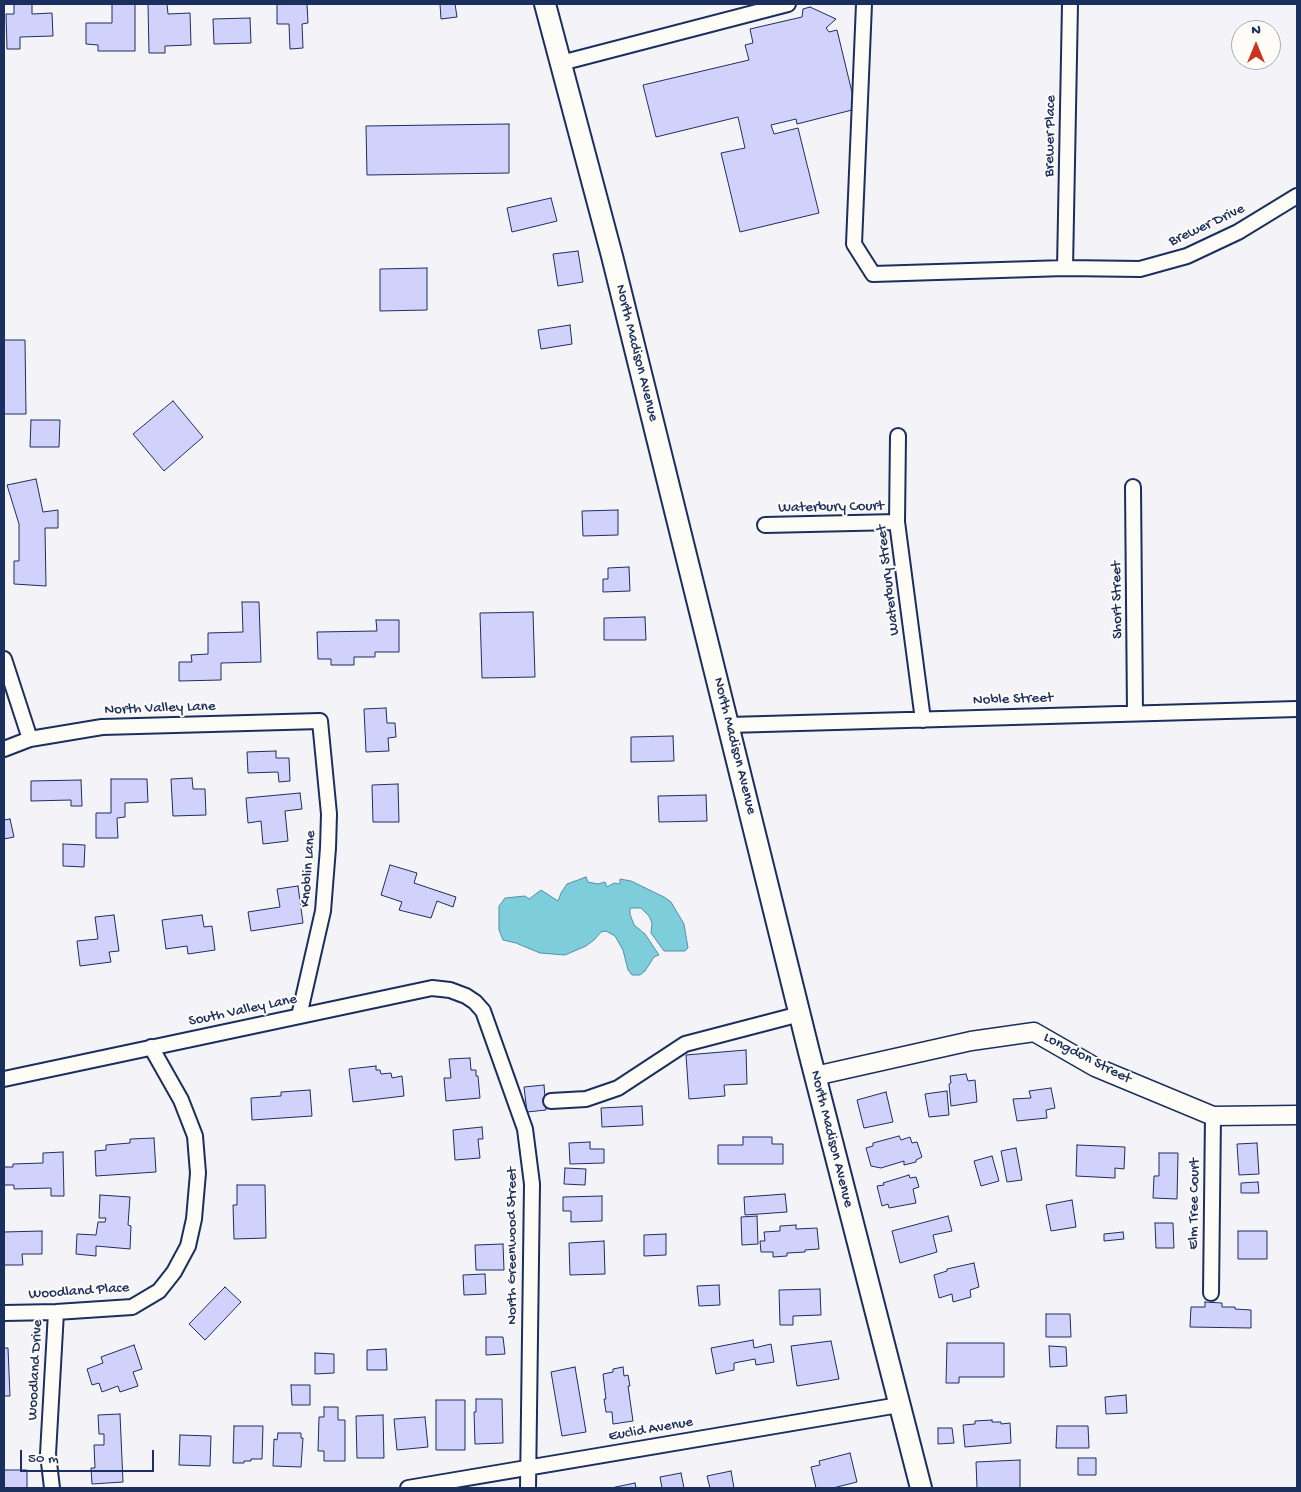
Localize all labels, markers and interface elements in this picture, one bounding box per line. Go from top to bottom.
north arrow [1231,20,1281,70]
text: N [1251,22,1261,39]
street label: Brewer Place [1041,95,1061,177]
street label: Brewer Drive [1166,201,1248,251]
street label: North Madison Avenue [610,283,662,423]
street label: Waterbury Court [778,498,884,518]
street label: Waterbury Street [873,524,905,636]
street label: Short Street [1108,561,1128,639]
street label: North Madison Avenue [708,676,760,816]
street label: Noble Street [973,690,1053,710]
street label: North Valley Lane [104,698,216,720]
street label: Knoblin Lane [297,830,321,908]
street label: South Valley Lane [187,991,299,1031]
street label: Longdon Street [1040,1029,1134,1089]
street label: North Madison Avenue [805,1069,857,1209]
street label: Elm Tree Court [1185,1158,1205,1250]
street label: North Greenwood Street [504,1167,522,1325]
street label: Woodland Place [28,1280,130,1304]
street label: Woodland Drive [24,1319,48,1421]
street label: Euclid Avenue [607,1414,695,1446]
scale bar [22,1440,156,1472]
text: 50 m [28,1450,59,1468]

